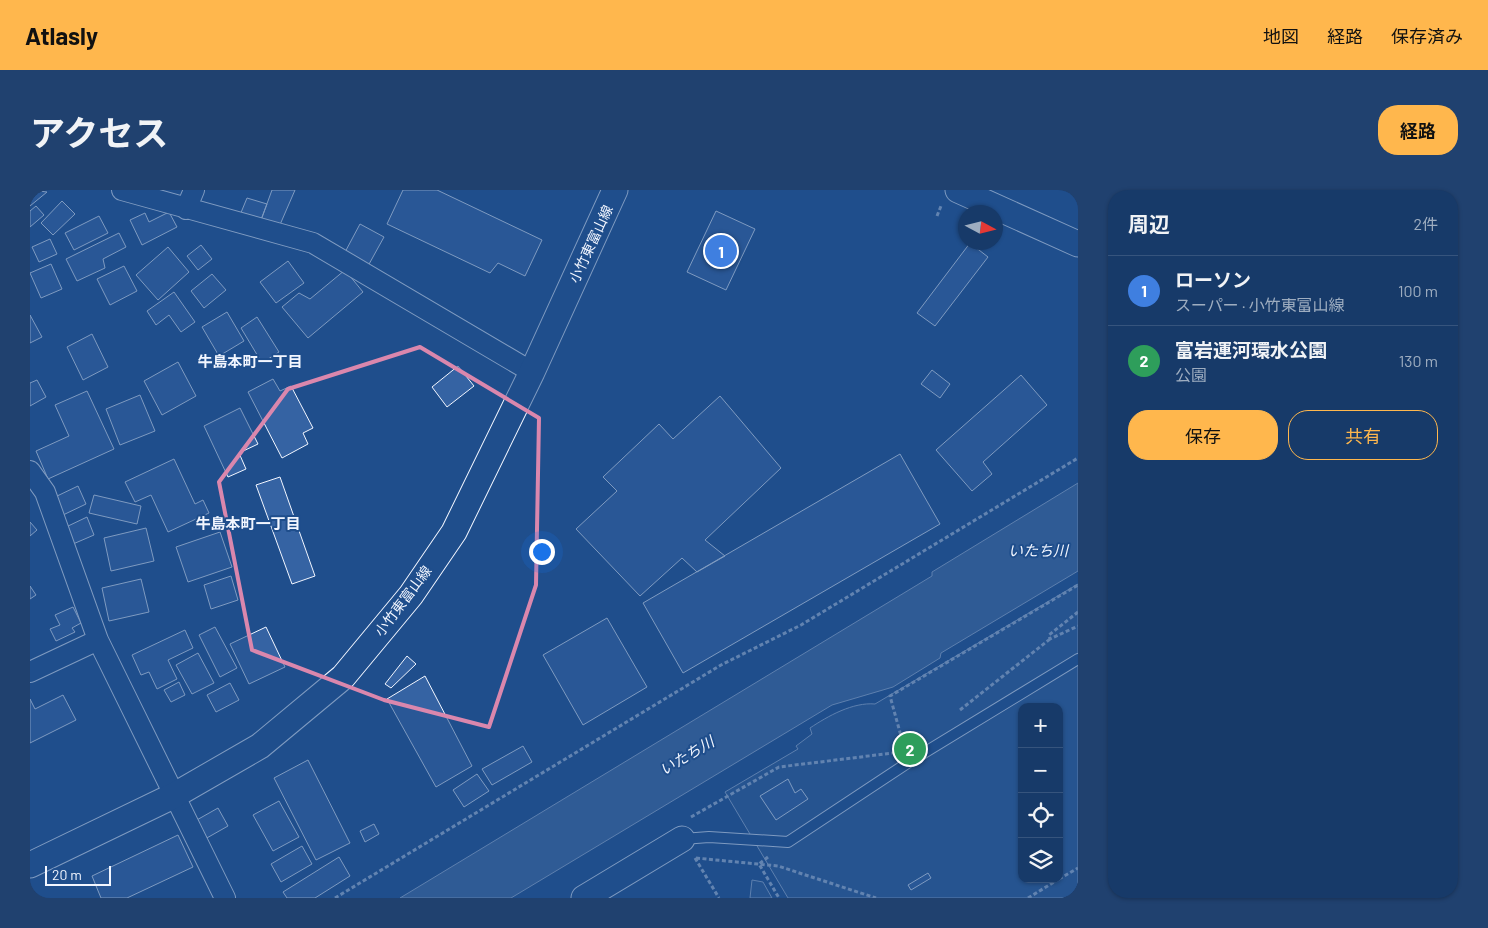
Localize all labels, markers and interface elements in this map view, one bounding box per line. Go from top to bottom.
text: Atlasly [25,21,98,50]
text: 地図 [1263,25,1299,47]
text: 経路 [1327,25,1363,47]
text: 保存済み [1391,25,1463,47]
button: 経路 [1378,105,1458,155]
text: アクセス [30,111,168,153]
street label: 小竹東富山線 [565,202,616,285]
north arrow [958,205,1003,250]
text: 周辺 [1128,211,1170,236]
text: 2件 [1413,214,1438,233]
pin: 1 [705,232,737,270]
text: ローソン [1175,268,1251,291]
text: 1 [1141,281,1147,300]
text: 100 m [1398,281,1438,300]
text: スーパー · 小竹東富山線 [1175,295,1345,314]
text: 富岩運河環水公園 [1175,338,1327,361]
text: 2 [1140,351,1148,370]
text: 130 m [1399,351,1438,370]
district label: 牛島本町一丁目 [197,352,303,370]
text: 公園 [1175,365,1207,384]
button: 保存 [1128,410,1278,460]
button: 共有 [1288,410,1438,460]
district label: 牛島本町一丁目 [195,514,301,532]
your location [529,539,555,565]
water label: いたち川 [1008,541,1070,559]
street label: 小竹東富山線 [371,562,435,639]
map controls [1018,703,1063,883]
button: + [1018,703,1063,748]
pin: 2 [894,730,926,768]
water label: いたち川 [656,731,719,778]
button: − [1018,748,1063,793]
button: locate [1018,793,1063,838]
button: layers [1018,838,1063,883]
scale bar [45,863,111,886]
text: 20 m [52,866,82,883]

